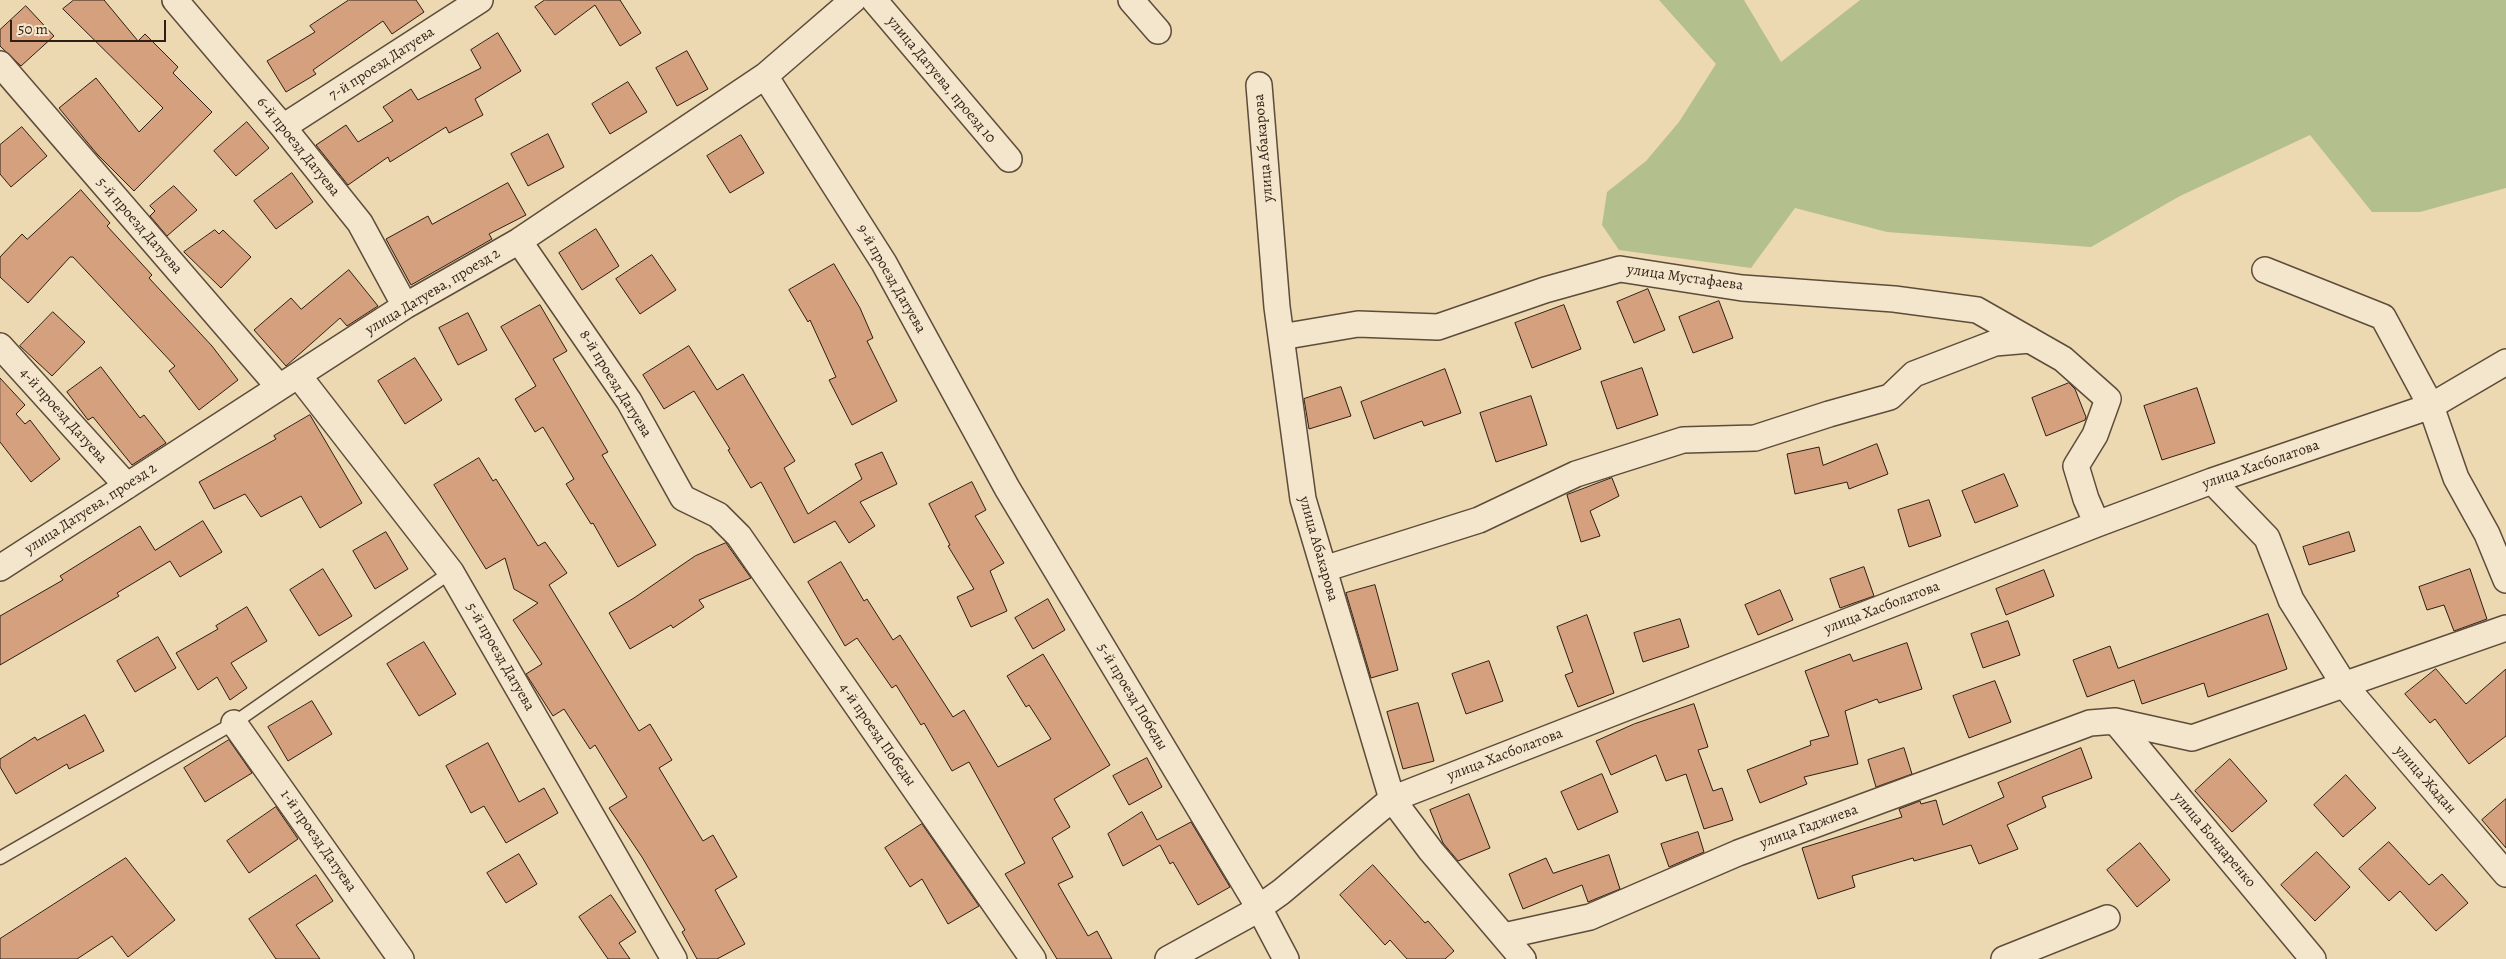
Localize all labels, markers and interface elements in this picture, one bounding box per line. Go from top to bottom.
scale bar [12,10,169,42]
street label: улица Датуева, проезд 10 [883,13,999,147]
text: 50 m [18,19,48,39]
street label: 7-й проезд Датуева [326,23,438,105]
street label: улица Абакарова [1250,93,1278,203]
street label: 6-й проезд Датуева [252,94,344,200]
street label: 5-й проезд Датуева [92,174,186,278]
street label: 9-й проезд Датуева [853,221,929,337]
street label: улица Датуева, проезд 2 [362,245,504,339]
street label: улица Мустафаева [1626,261,1744,295]
street label: 8-й проезд Датуева [575,327,655,441]
street label: 4-й проезд Датуева [15,364,111,468]
street label: улица Хасболатова [2200,437,2322,493]
street label: улица Датуева, проезд 2 [22,460,160,558]
street label: улица Абакарова [1294,494,1342,604]
street label: улица Хасболатова [1822,578,1942,638]
street label: 5-й проезд Датуева [462,600,538,714]
street label: 5-й проезд Победы [1093,640,1171,754]
street label: 4-й проезд Победы [835,680,919,790]
street label: улица Хасболатова [1445,725,1565,785]
street label: улица Жадан [2390,742,2460,818]
street label: 1-й проезд Датуева [276,786,360,896]
street label: улица Бондаренко [2169,789,2259,891]
street label: улица Гаджиева [1758,801,1860,853]

